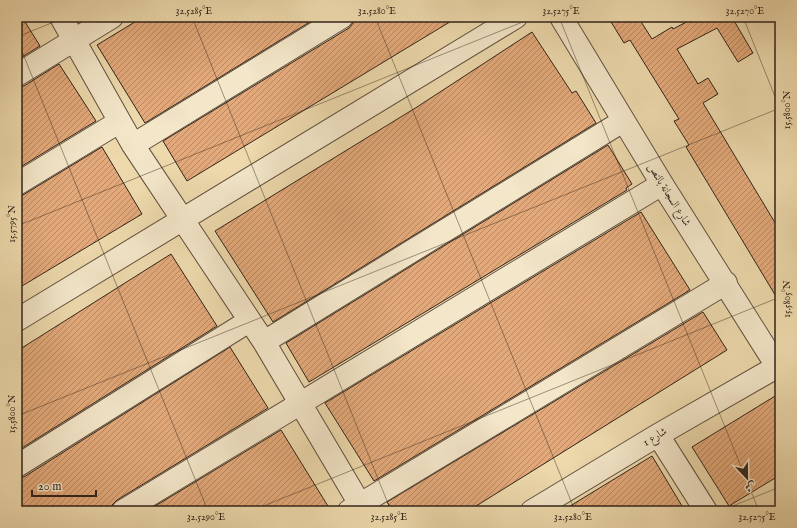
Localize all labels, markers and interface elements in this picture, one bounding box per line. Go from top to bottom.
text: 32.5285°E [176,5,212,18]
text: 32.5280°E [358,5,396,18]
text: 32.5275°E [542,5,580,18]
text: 32.5270°E [726,5,764,18]
text: 15.5800°N [781,90,794,129]
street label: شارع السجانة بالنص [642,161,694,230]
text: 15.5795°N [6,205,19,243]
text: 15.5805°N [781,280,794,318]
text: 15.5800°N [6,394,19,433]
street label: شارع 1 [640,424,671,451]
north arrow [727,458,767,498]
scale bar [32,472,96,498]
text: ش [743,478,758,495]
text: 20 m [38,479,61,494]
text: 32.5290°E [187,511,225,524]
text: 32.5285°E [371,511,407,524]
text: 32.5280°E [554,511,592,524]
text: 32.5275°E [738,511,776,524]

